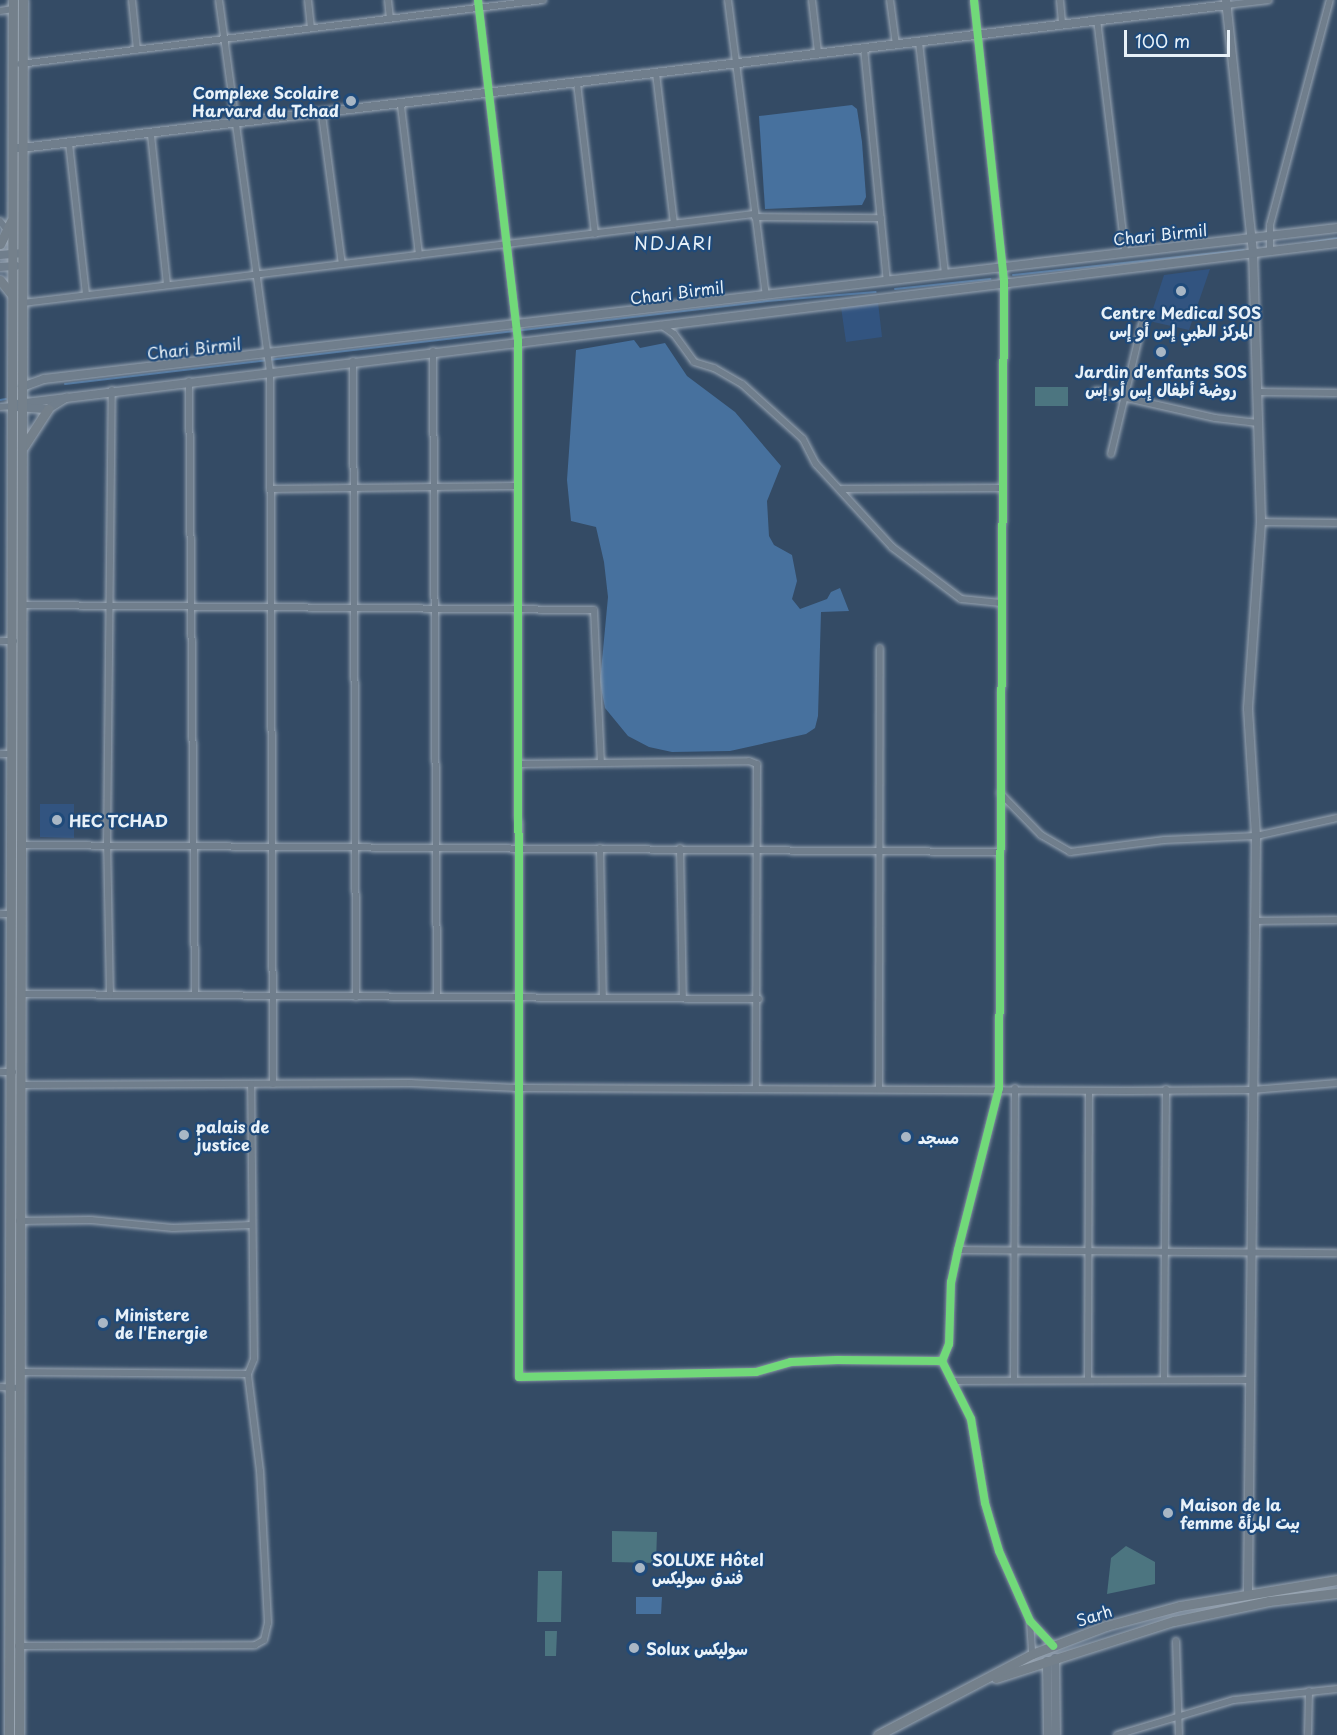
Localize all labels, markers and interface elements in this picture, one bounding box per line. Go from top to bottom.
scale bar [1127,18,1234,56]
text: 100 m [1135,27,1190,54]
place label: Complexe Scolaire Harvard du Tchad [191,82,339,120]
marker: Complexe Scolaire Harvard du Tchad [344,94,358,108]
street label: Chari Birmil [1111,219,1209,249]
district label: NDJARI [634,232,714,254]
street label: Chari Birmil [628,277,726,307]
marker: Centre Medical SOS المركز الطبي إس أو إس [1172,282,1190,300]
place label: Centre Medical SOS المركز الطبي إس أو إس [1101,302,1261,340]
street label: Chari Birmil [145,333,243,363]
marker: Jardin d'enfants SOS روضة أطفال إس أو إس [1154,345,1168,359]
place label: Jardin d'enfants SOS روضة أطفال إس أو إس [1075,361,1247,399]
place label: HEC TCHAD [69,810,169,830]
marker: HEC TCHAD [50,813,64,827]
place label: palais de justice [196,1116,268,1154]
place label: مسجد [918,1127,959,1147]
marker: palais de justice [177,1128,191,1142]
marker: مسجد [899,1130,913,1144]
place label: Ministere de l'Energie [115,1304,208,1342]
marker: Ministere de l'Energie [96,1316,110,1330]
place label: Maison de la femme بيت المرأة [1180,1494,1300,1532]
marker: Maison de la femme بيت المرأة [1161,1506,1175,1520]
place label: SOLUXE Hôtel فندق سوليكس [652,1549,764,1587]
marker: SOLUXE Hôtel فندق سوليكس [633,1561,647,1575]
street label: Sarh [1074,1600,1114,1630]
place label: Solux سوليكس [646,1638,749,1658]
marker: Solux سوليكس [627,1641,641,1655]

